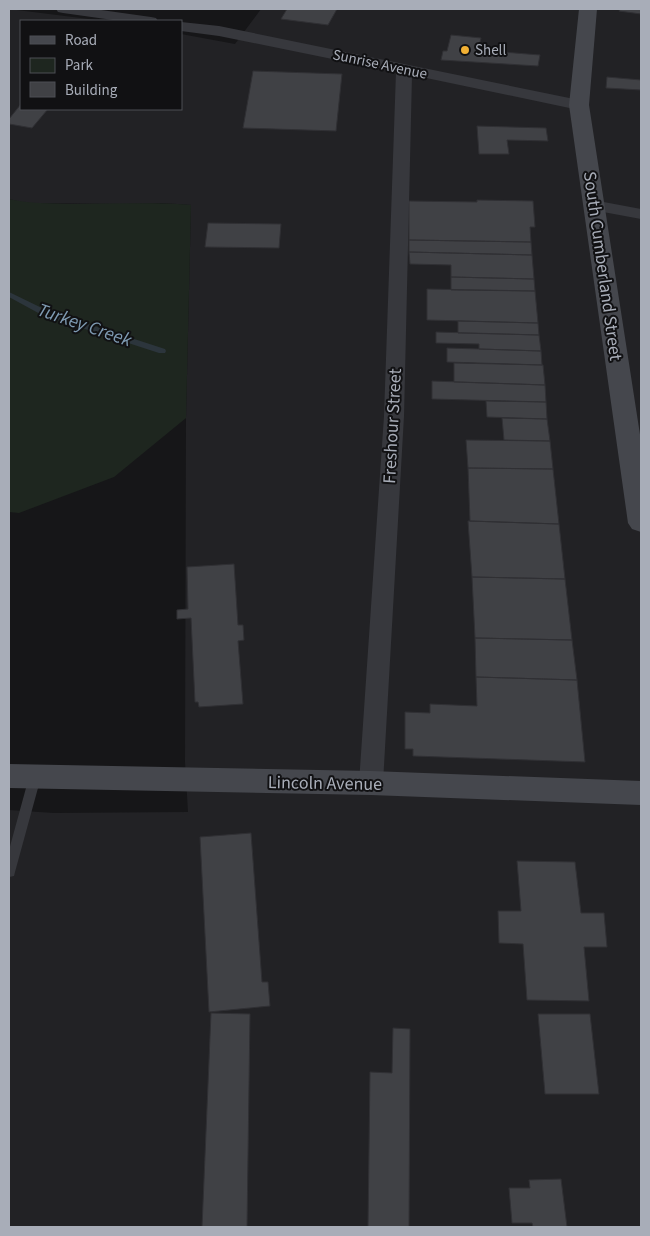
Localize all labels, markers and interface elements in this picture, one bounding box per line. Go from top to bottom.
legend [20,20,182,110]
text: Road [65,30,97,51]
place label: Shell [475,40,506,61]
street label: Sunrise Avenue [331,44,429,85]
marker: Shell [459,44,471,56]
text: Park [65,55,94,76]
text: Building [65,80,118,101]
street label: South Cumberland Street [577,170,628,362]
water label: Turkey Creek [34,297,136,354]
street label: Freshour Street [377,368,408,484]
street label: Lincoln Avenue [268,770,382,797]

